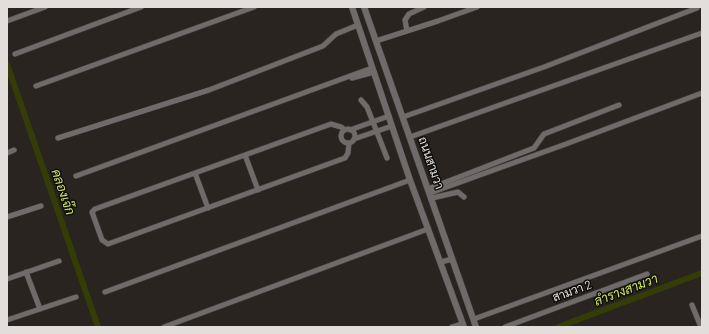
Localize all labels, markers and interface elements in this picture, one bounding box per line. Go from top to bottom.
street label: ถนนสามวา [415,135,447,191]
water label: คลองเจ๊ก [48,167,78,217]
water label: ลำรางสามวา [592,271,660,309]
street label: สามวา 2 [550,277,594,305]

